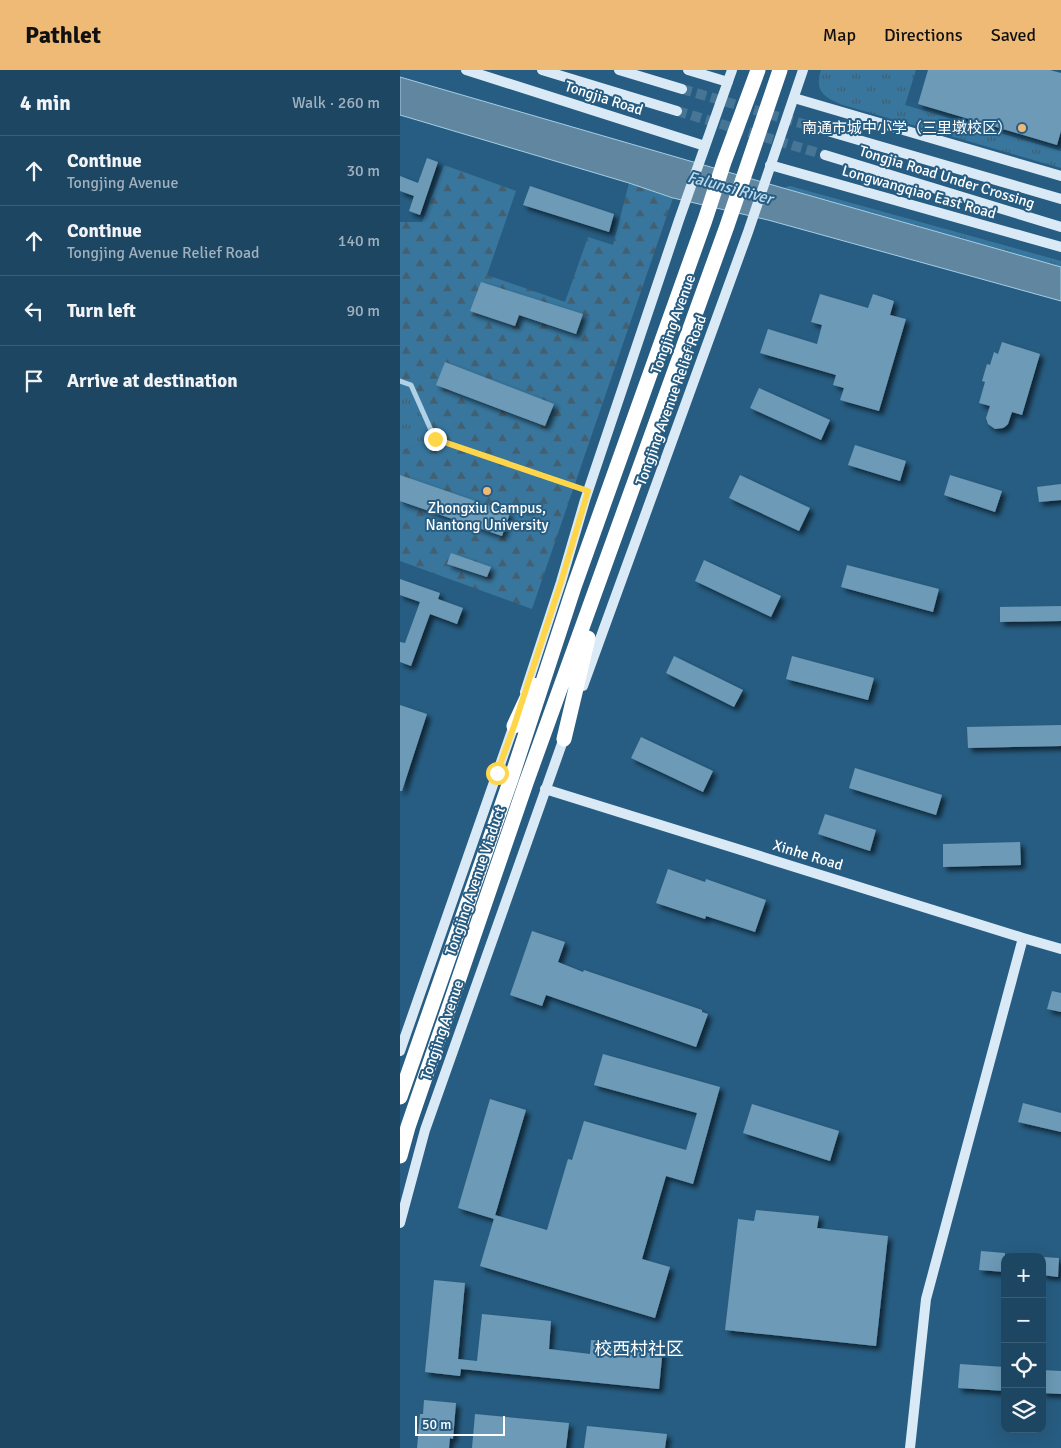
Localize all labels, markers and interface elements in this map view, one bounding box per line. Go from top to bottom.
text: Pathlet [25,20,101,50]
text: Map [823,24,856,46]
text: Directions [884,24,963,46]
text: Saved [991,24,1036,46]
street label: Tongjia Road [563,77,645,119]
text: 4 min [20,90,71,116]
text: Walk · 260 m [292,93,380,113]
place label: 南通市城中小学（三里墩校区） [802,119,1012,137]
marker: 南通市城中小学（三里墩校区） [1016,122,1028,134]
street label: Tongjia Road Under Crossing [857,142,1037,212]
text: Continue [67,149,142,173]
icon: ahead [20,157,48,185]
text: 30 m [346,161,380,181]
street label: Longwangqiao East Road [840,161,998,223]
water label: Falunsi River [685,167,777,210]
text: Tongjing Avenue [67,173,179,193]
text: Continue [67,219,142,243]
icon: ahead [20,227,48,255]
text: 140 m [338,231,380,251]
text: Tongjing Avenue Relief Road [67,243,260,263]
street label: Tongjing Avenue [647,272,699,376]
icon: left [20,297,48,325]
text: Turn left [67,299,136,323]
text: 90 m [346,301,380,321]
street label: Tongjing Avenue Relief Road [632,312,710,488]
icon: arrive [20,367,48,395]
text: Arrive at destination [67,369,238,393]
route end [424,428,447,451]
marker: Zhongxiu Campus, Nantong University [481,485,493,497]
place label: Zhongxiu Campus, Nantong University [426,499,549,534]
route start [486,762,509,785]
street label: Tongjing Avenue Viaduct [441,804,509,958]
street label: Xinhe Road [771,836,845,874]
street label: Tongjing Avenue [416,978,468,1082]
map controls [1001,1253,1046,1433]
button: + [1001,1253,1046,1298]
button: − [1001,1298,1046,1343]
district label: 校西村社区 [594,1338,684,1360]
button: locate [1001,1343,1046,1388]
button: layers [1001,1388,1046,1433]
scale bar [415,1413,505,1436]
text: 50 m [422,1416,451,1433]

